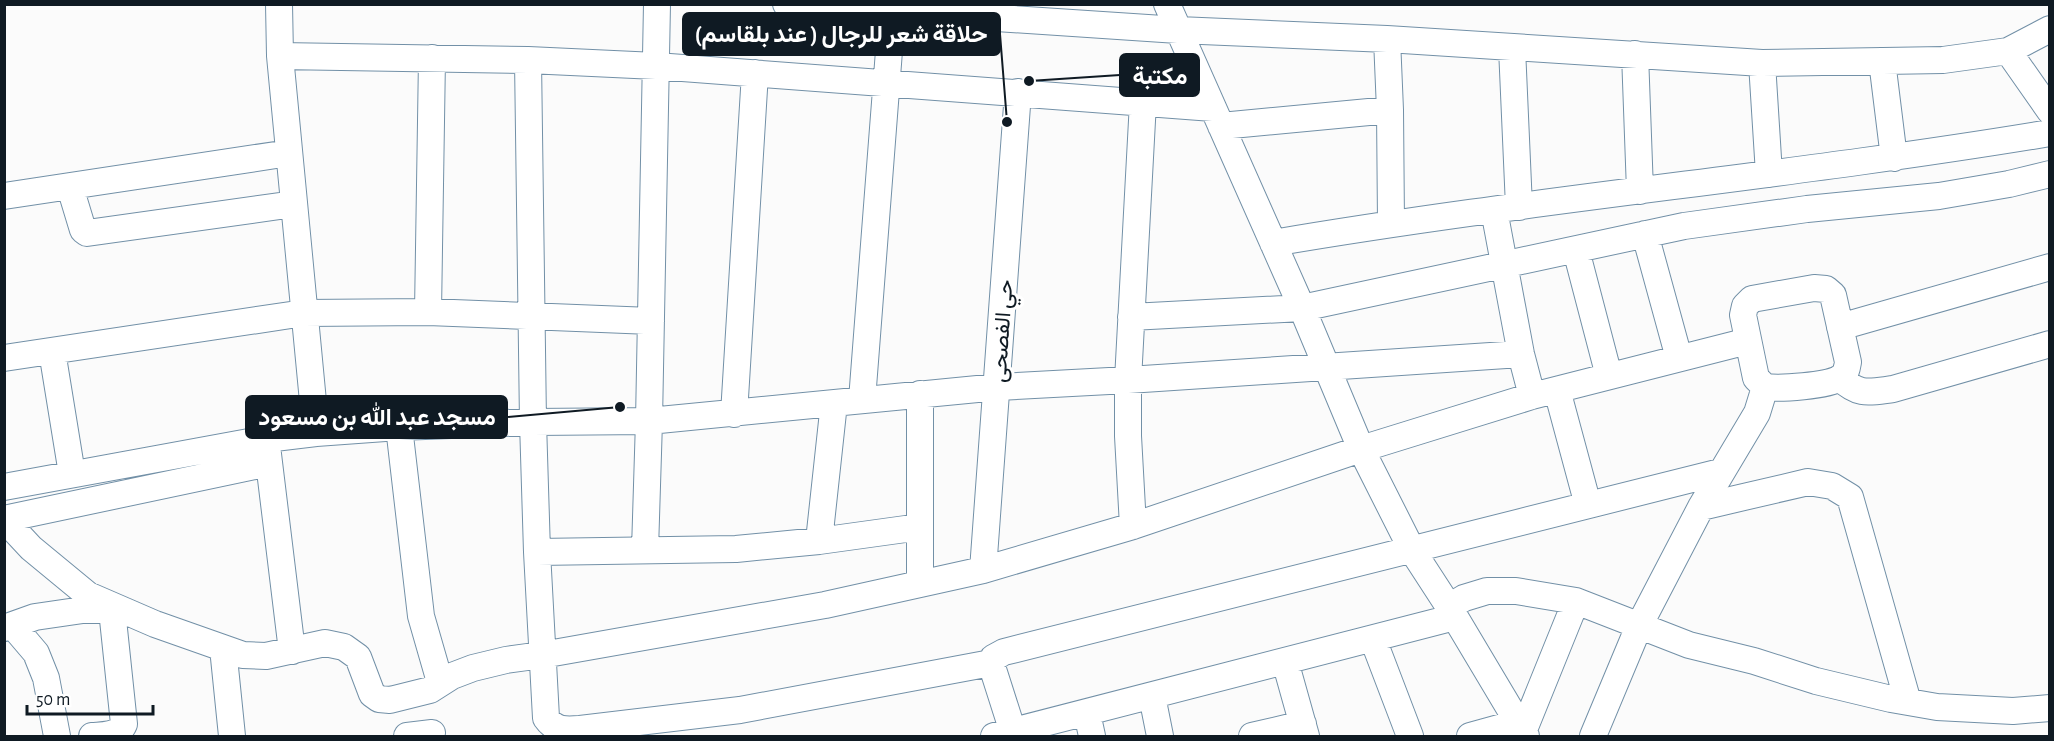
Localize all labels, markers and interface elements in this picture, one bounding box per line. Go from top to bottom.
callout: حلاقة شعر للرجال ( عند بلقاسم) [683,13,1000,55]
text: حلاقة شعر للرجال ( عند بلقاسم) [694,23,988,50]
callout: مكتبة [1120,54,1199,96]
text: مكتبة [1133,65,1187,90]
street label: حي الفصحى [987,279,1024,384]
callout: مسجد عبد الله بن مسعود [246,396,507,438]
text: مسجد عبد الله بن مسعود [258,402,496,432]
scale bar [27,678,153,716]
text: 50 m [36,691,70,709]

